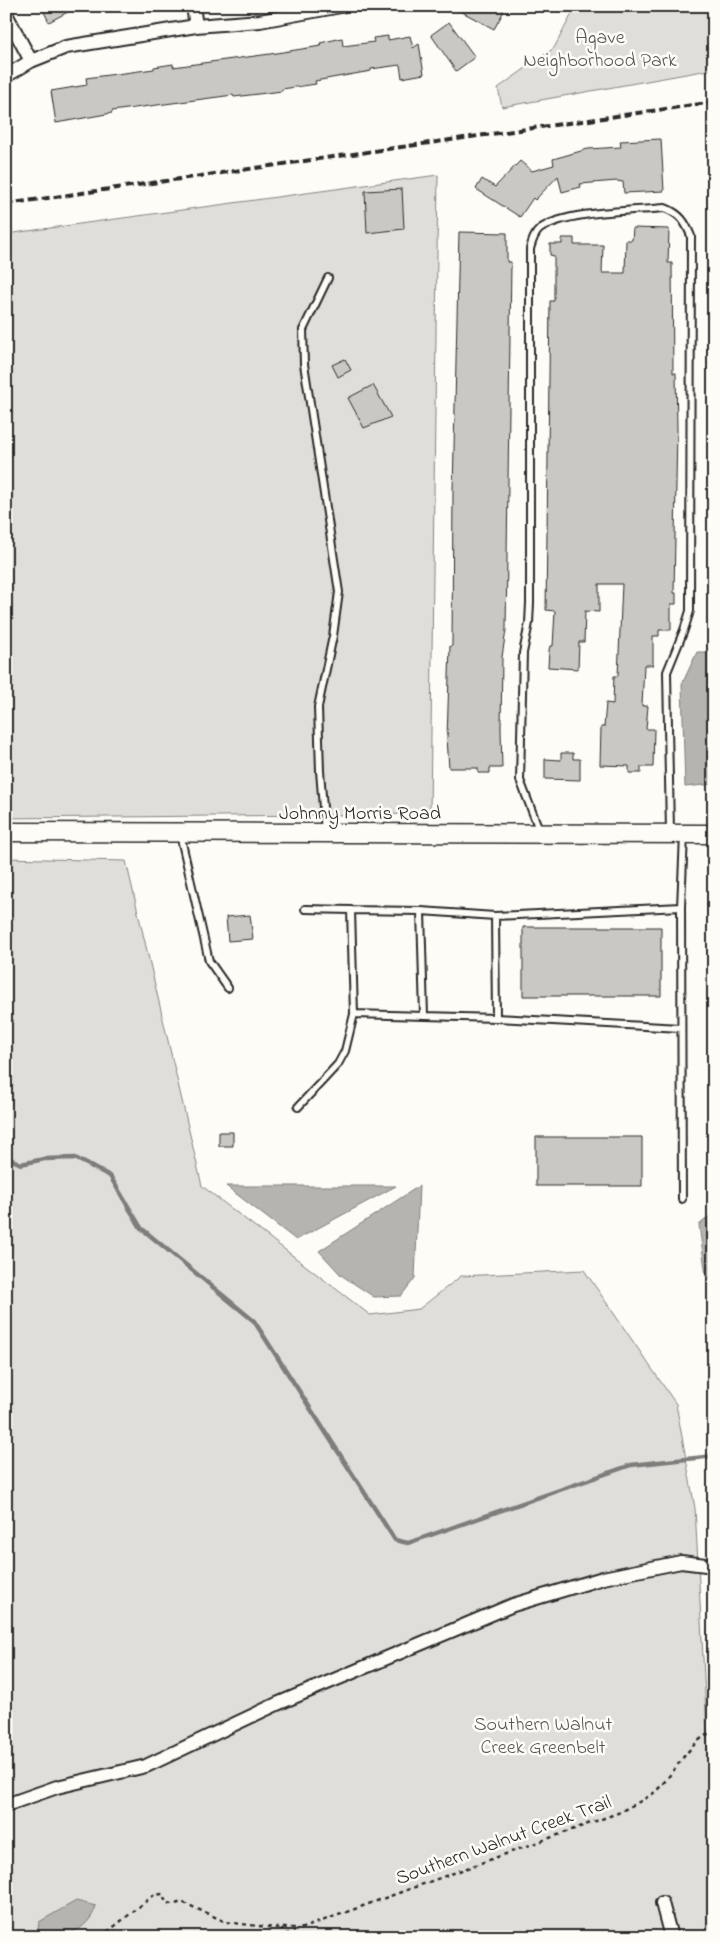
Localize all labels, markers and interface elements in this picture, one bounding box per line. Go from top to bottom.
park label: Agave Neighborhood Park [523,24,677,77]
street label: Johnny Morris Road [279,800,441,829]
park label: Southern Walnut Creek Greenbelt [474,1711,613,1763]
street label: Southern Walnut Creek Trail [392,1789,616,1894]

